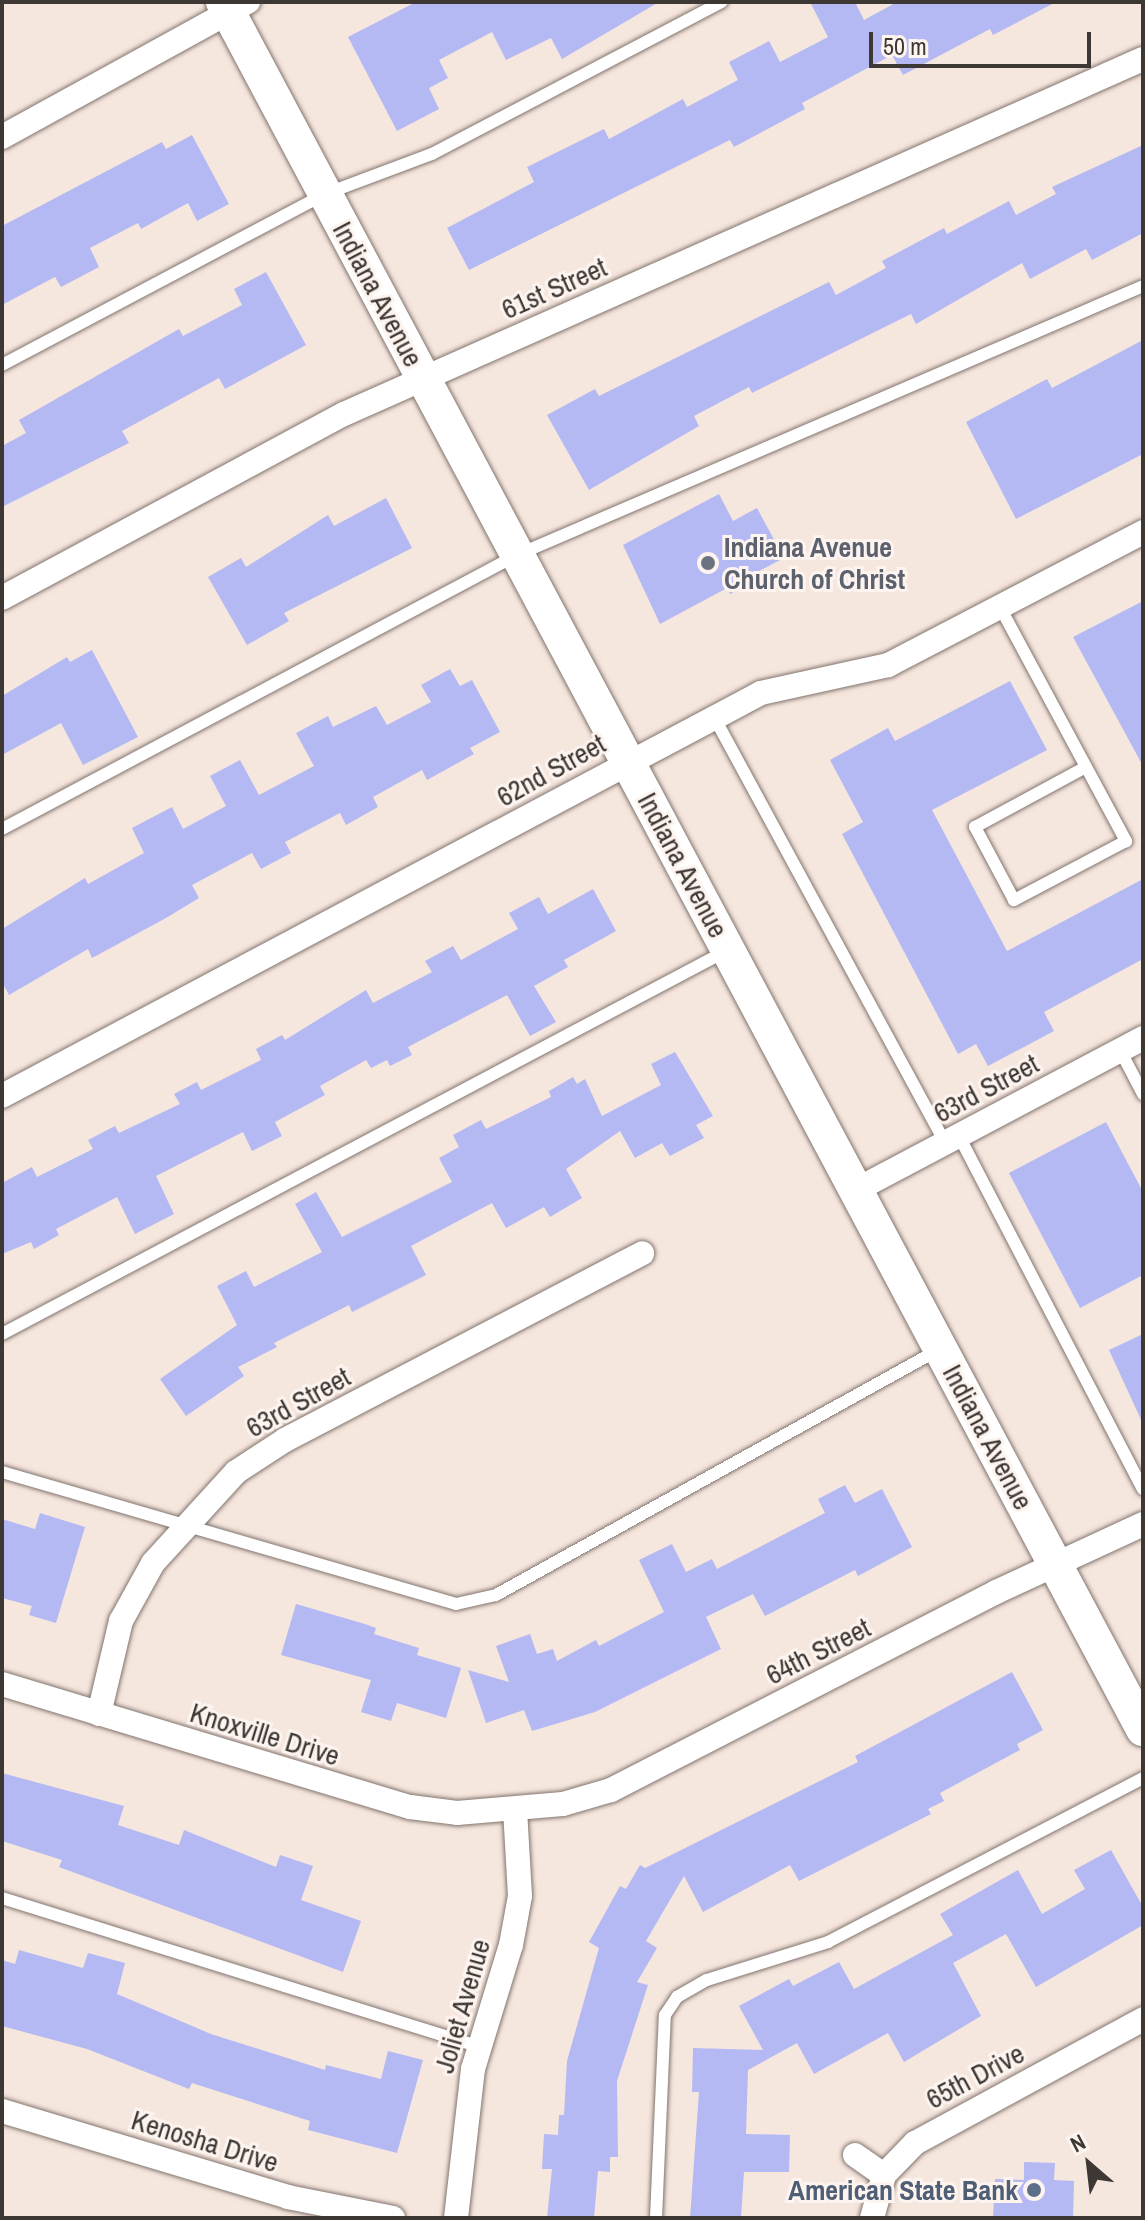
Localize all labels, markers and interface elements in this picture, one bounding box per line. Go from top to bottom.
scale bar [873,16,1095,66]
text: 50 m [883,30,927,62]
street label: Indiana Avenue [325,215,431,373]
street label: 61st Street [496,250,612,326]
place label: Indiana Avenue Church of Christ [724,530,905,596]
marker: Indiana Avenue Church of Christ [699,554,717,572]
street label: 62nd Street [491,727,611,813]
street label: Indiana Avenue [630,786,736,944]
street label: 63rd Street [928,1047,1044,1129]
street label: Indiana Avenue [935,1358,1041,1516]
street label: 63rd Street [240,1360,356,1444]
street label: 64th Street [760,1611,876,1691]
street label: Knoxville Drive [186,1695,344,1773]
street label: Joliet Avenue [427,1935,497,2077]
street label: 65th Drive [920,2036,1030,2116]
street label: Kenosha Drive [127,2103,283,2179]
north arrow [1049,2124,1129,2204]
text: N [1065,2127,1091,2159]
place label: American State Bank [788,2173,1018,2207]
marker: American State Bank [1025,2181,1043,2199]

